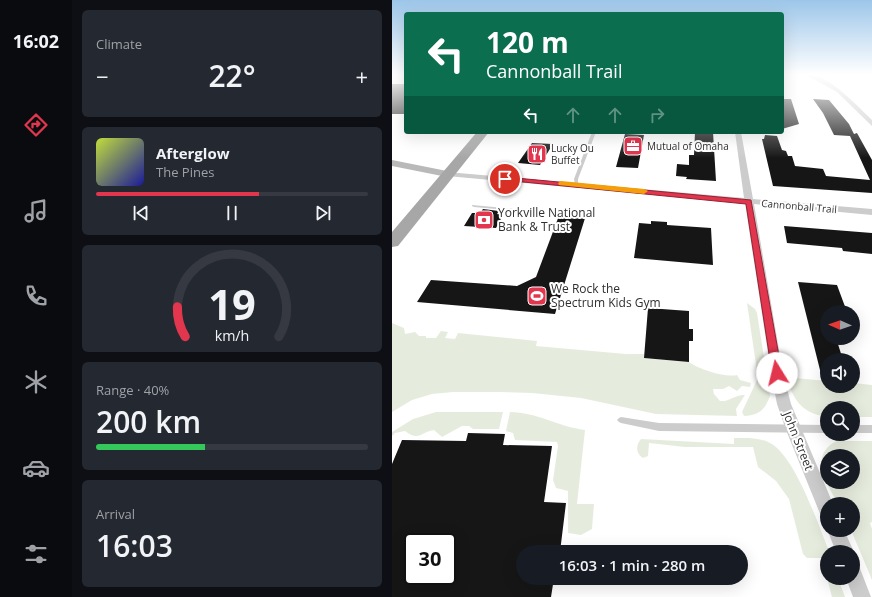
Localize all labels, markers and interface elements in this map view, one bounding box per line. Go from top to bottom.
text: 120 m [486,23,569,61]
icon: left [420,28,472,80]
text: 16:02 [13,29,59,53]
text: Climate [96,35,142,53]
text: 22° [208,55,256,96]
text: Cannonball Trail [486,59,622,83]
text: − [96,61,109,91]
text: + [355,61,368,91]
icon: left [520,104,542,126]
icon: ahead [562,104,584,126]
icon: ahead [604,104,626,126]
icon: right [646,104,668,126]
icon: directions [22,111,50,139]
office icon: Mutual of Omaha [622,135,644,157]
place label: Mutual of Omaha [647,139,729,153]
place label: Lucky Ou Buffet [551,141,594,167]
text: Afterglow [156,143,230,163]
restaurant icon: Lucky Ou Buffet [526,143,548,165]
pin [488,162,522,196]
text: The Pines [156,163,214,181]
icon: arrive [494,168,516,190]
street label: Cannonball Trail [761,196,837,216]
icon: music [22,197,50,225]
icon: previous [130,202,152,224]
icon: pause [221,202,243,224]
icon: next [312,202,334,224]
place label: Yorkville National Bank & Trust [498,204,595,235]
bank icon: Yorkville National Bank & Trust [473,209,495,231]
text: 19 [208,275,256,331]
place label: We Rock the Spectrum Kids Gym [551,280,661,311]
icon: phone [22,282,50,310]
sports icon: We Rock the Spectrum Kids Gym [526,285,548,307]
north arrow [820,305,860,345]
map controls [820,305,860,585]
text: km/h [215,325,249,344]
position arrow [756,352,798,394]
button: sound [820,353,860,393]
icon: climate [22,368,50,396]
text: Range · 40% [96,381,169,399]
text: 200 km [96,401,201,442]
button: search [820,401,860,441]
street label: John Street [779,408,818,473]
button: layers [820,449,860,489]
icon: car [22,454,50,482]
button: + [820,497,860,537]
text: Arrival [96,505,135,523]
text: 16:03 [96,525,173,566]
speed limit sign: 30 [404,533,456,585]
icon: filters [22,540,50,568]
button: − [820,545,860,585]
text: 16:03 · 1 min · 280 m [559,555,705,575]

